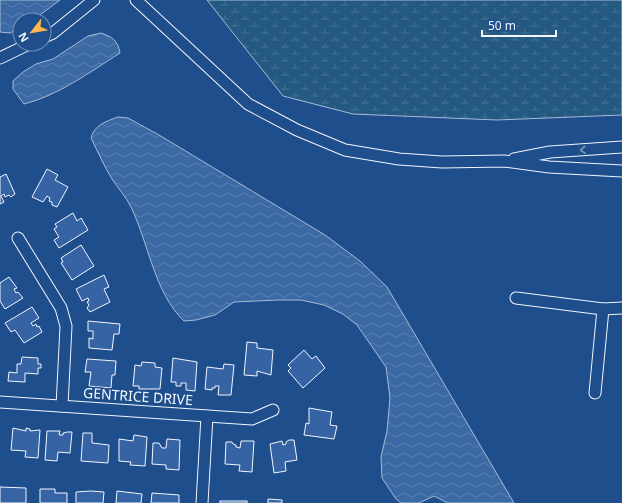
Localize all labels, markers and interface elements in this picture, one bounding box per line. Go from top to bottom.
north arrow [12,12,52,52]
scale bar [482,12,556,38]
text: 50 m [488,17,516,34]
text: N [14,30,32,45]
one-way arrow [580,145,586,154]
street label: GENTRICE DRIVE [82,383,194,409]

